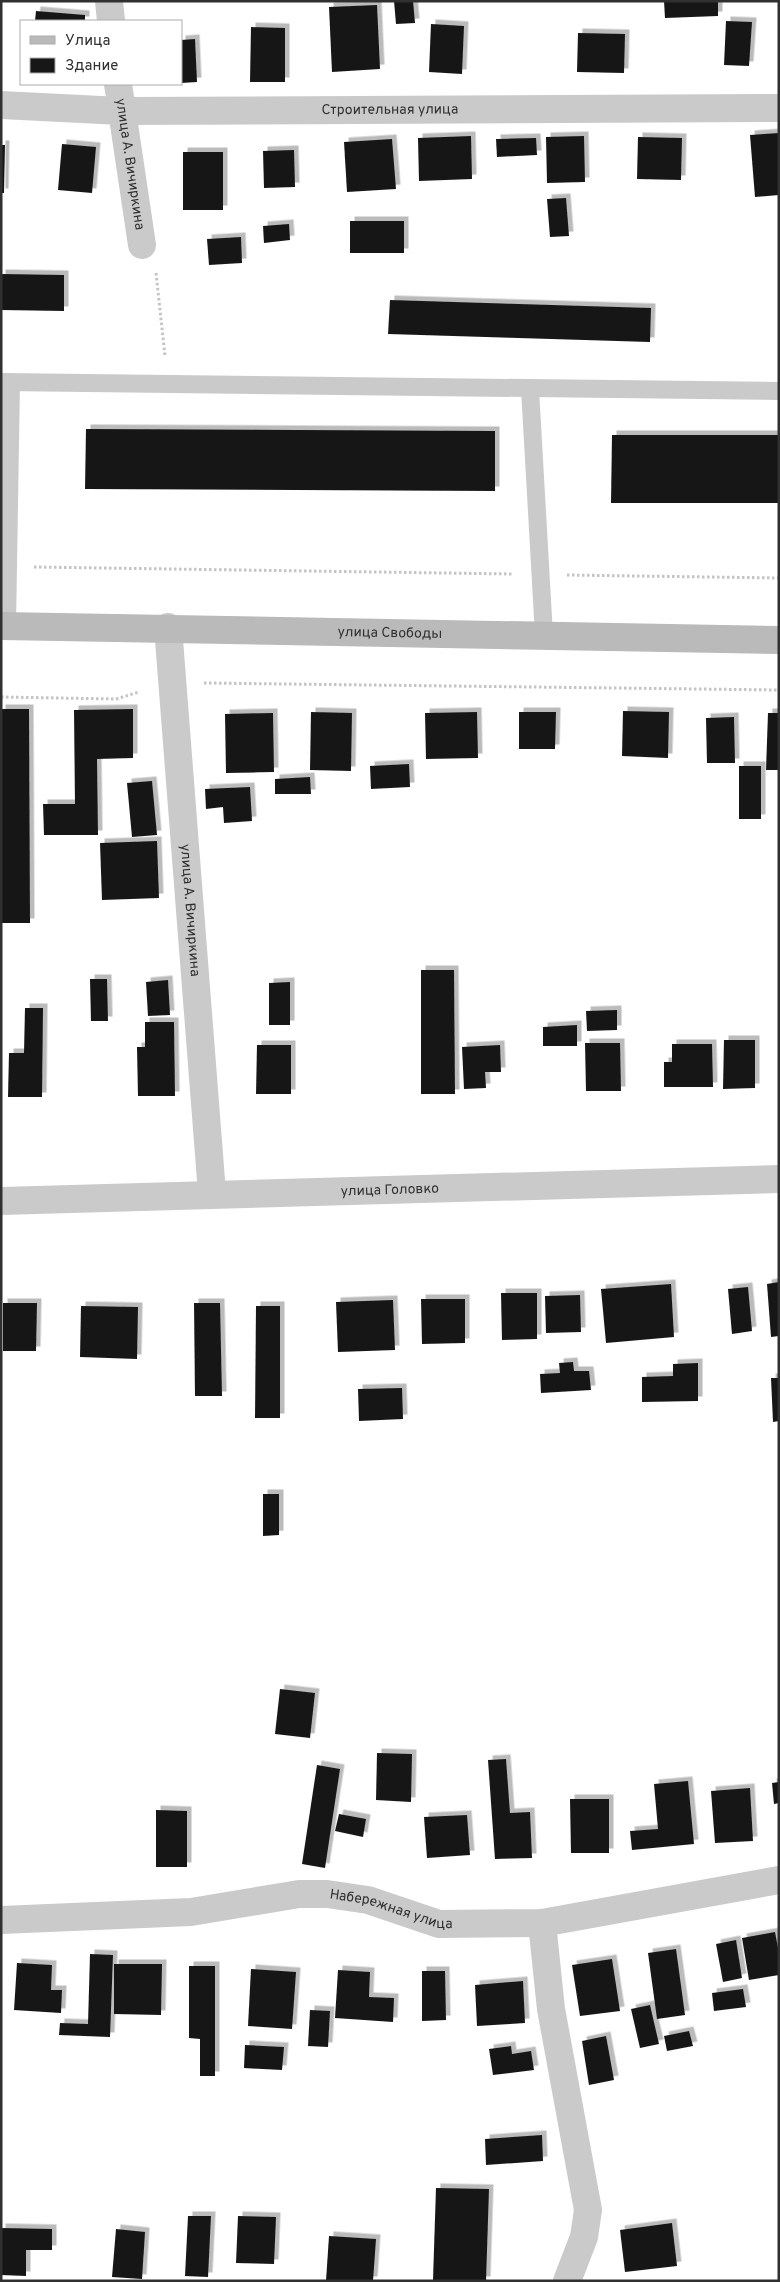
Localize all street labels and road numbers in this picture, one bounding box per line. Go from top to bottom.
street label: улица А. Вичиркина [112,97,148,231]
street label: Строительная улица [321,101,458,119]
street label: улица Свободы [338,624,442,642]
street label: улица А. Вичиркина [176,843,204,977]
street label: улица Головко [340,1180,439,1200]
street label: Набережная улица [328,1886,453,1933]

